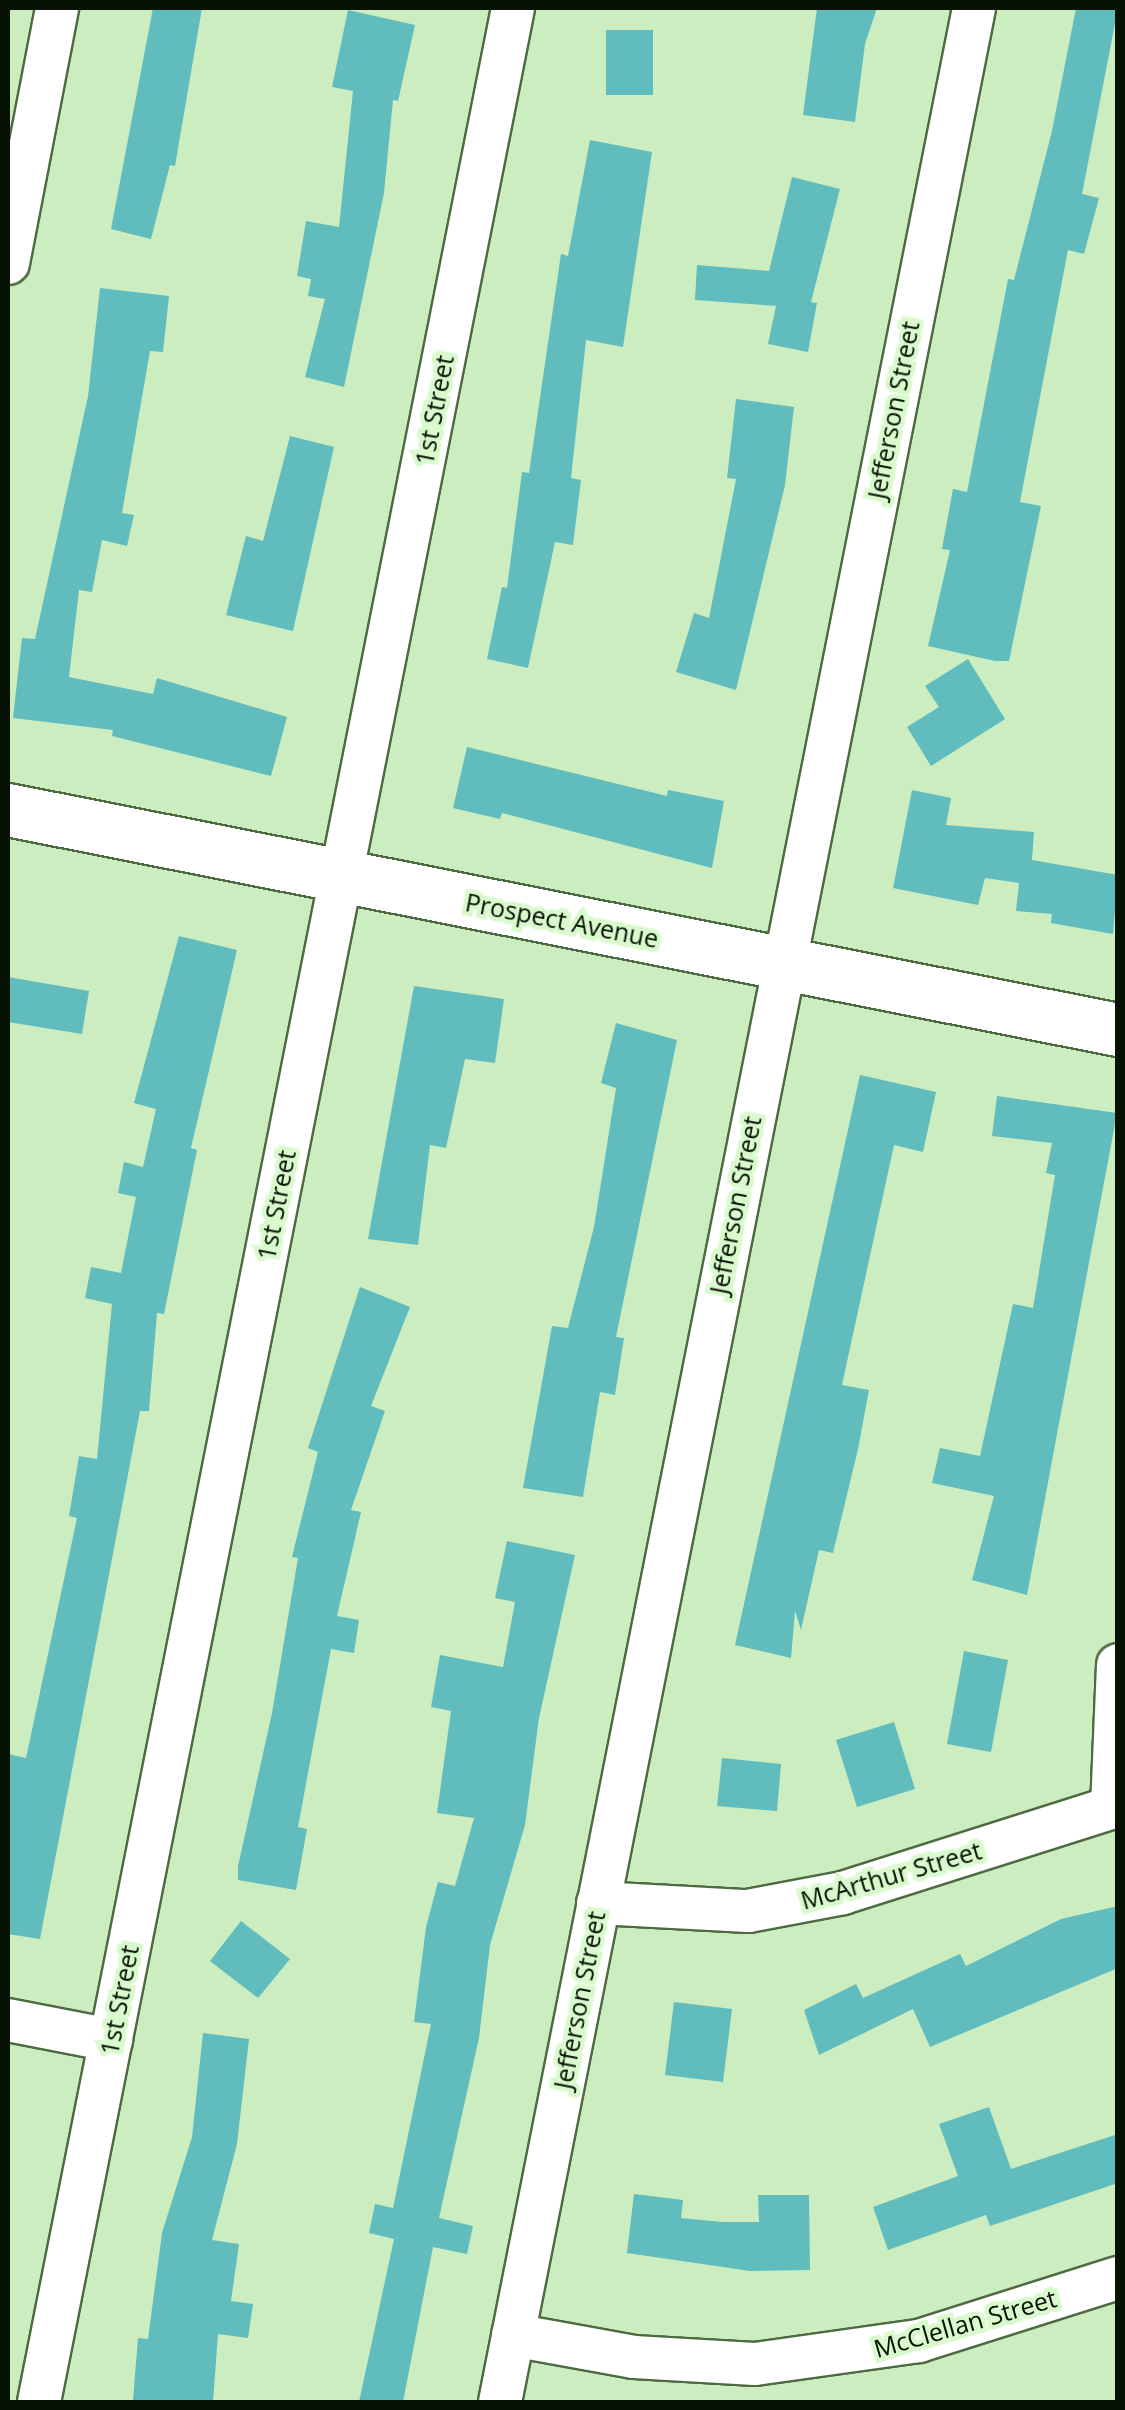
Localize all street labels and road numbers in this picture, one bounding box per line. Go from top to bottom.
street label: Jefferson Street [861,319,925,501]
street label: 1st Street [409,352,459,468]
street label: Prospect Avenue [463,887,661,953]
street label: Jefferson Street [703,1114,767,1296]
street label: 1st Street [251,1147,301,1263]
street label: McArthur Street [797,1835,985,1915]
street label: Jefferson Street [547,1909,611,2091]
street label: 1st Street [94,1942,144,2058]
street label: McClellan Street [870,2283,1060,2363]

